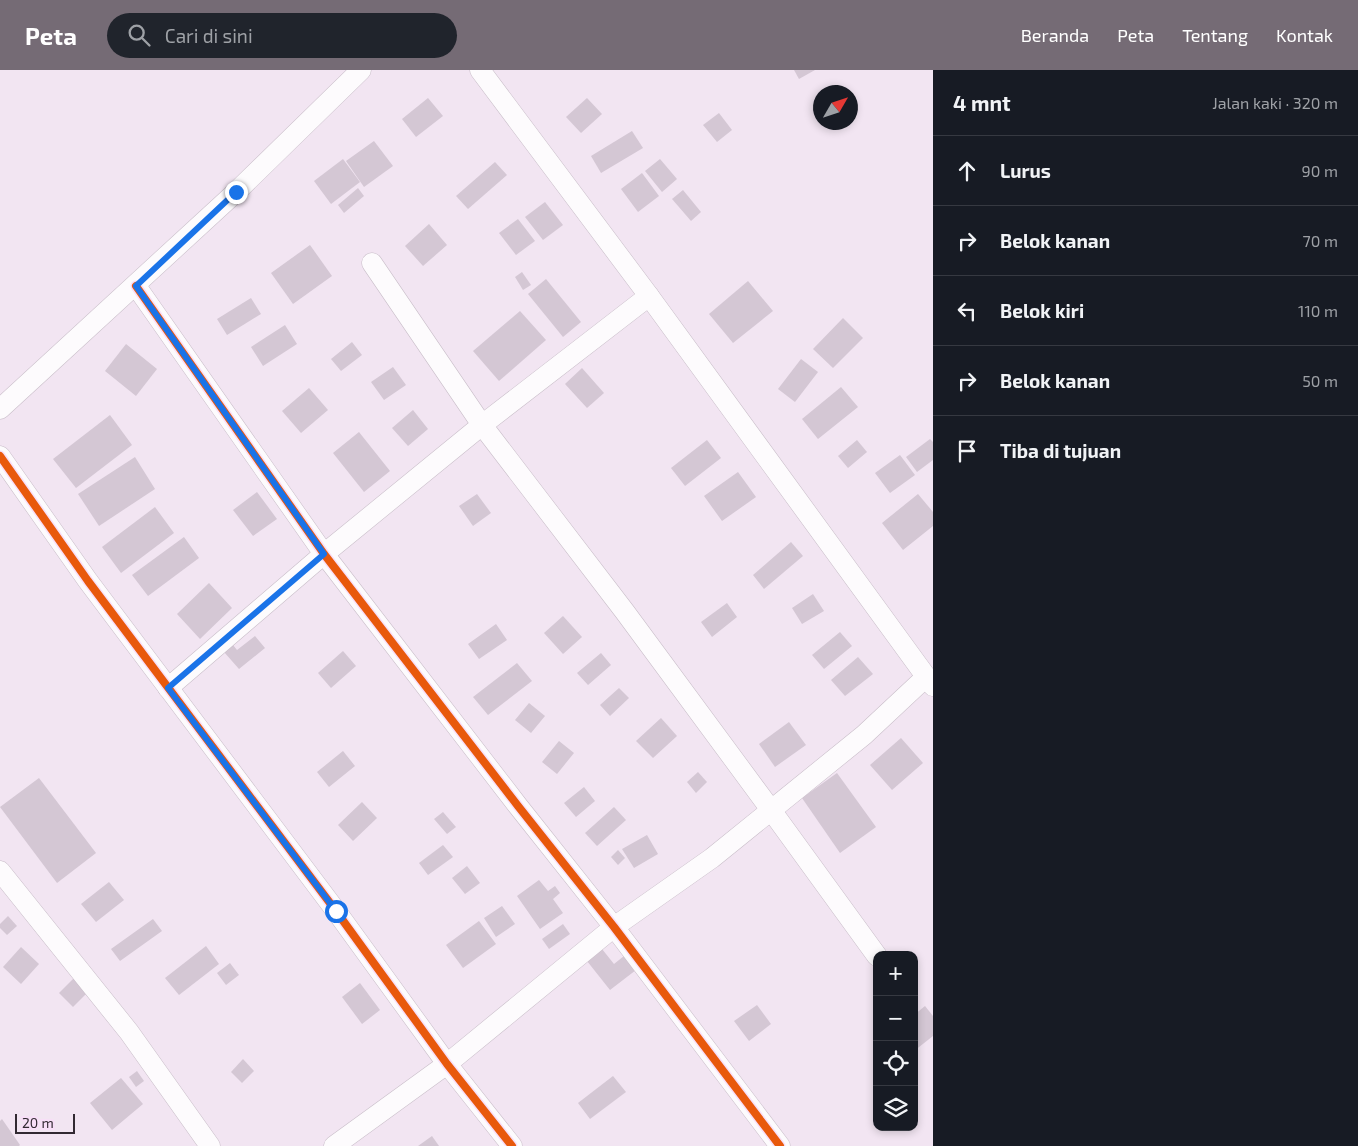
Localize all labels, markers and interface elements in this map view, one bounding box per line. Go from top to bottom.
search box [107,13,457,58]
text: Peta [25,21,77,50]
icon: search [125,21,153,49]
text: Cari di sini [165,24,253,47]
text: Beranda [1021,24,1089,46]
text: Peta [1117,24,1154,46]
text: Tentang [1182,24,1248,46]
text: Kontak [1276,24,1333,46]
north arrow [813,85,858,130]
text: 4 mnt [953,90,1011,115]
text: Jalan kaki · 320 m [1212,93,1338,112]
icon: ahead [953,157,981,185]
text: Lurus [1000,159,1051,182]
text: 90 m [1302,161,1338,180]
route end [225,181,248,204]
icon: right [953,227,981,255]
text: Belok kanan [1000,229,1110,252]
text: 70 m [1303,231,1338,250]
icon: left [953,297,981,325]
text: Belok kiri [1000,299,1084,322]
text: 110 m [1298,301,1338,320]
icon: right [953,367,981,395]
text: Belok kanan [1000,369,1110,392]
text: 50 m [1302,371,1338,390]
icon: arrive [953,437,981,465]
text: Tiba di tujuan [1000,439,1121,462]
route start [325,900,348,923]
map controls [873,951,918,1131]
button: + [873,951,918,996]
button: − [873,996,918,1041]
button: locate [873,1041,918,1086]
button: layers [873,1086,918,1131]
scale bar [15,1111,75,1134]
text: 20 m [22,1114,54,1131]

